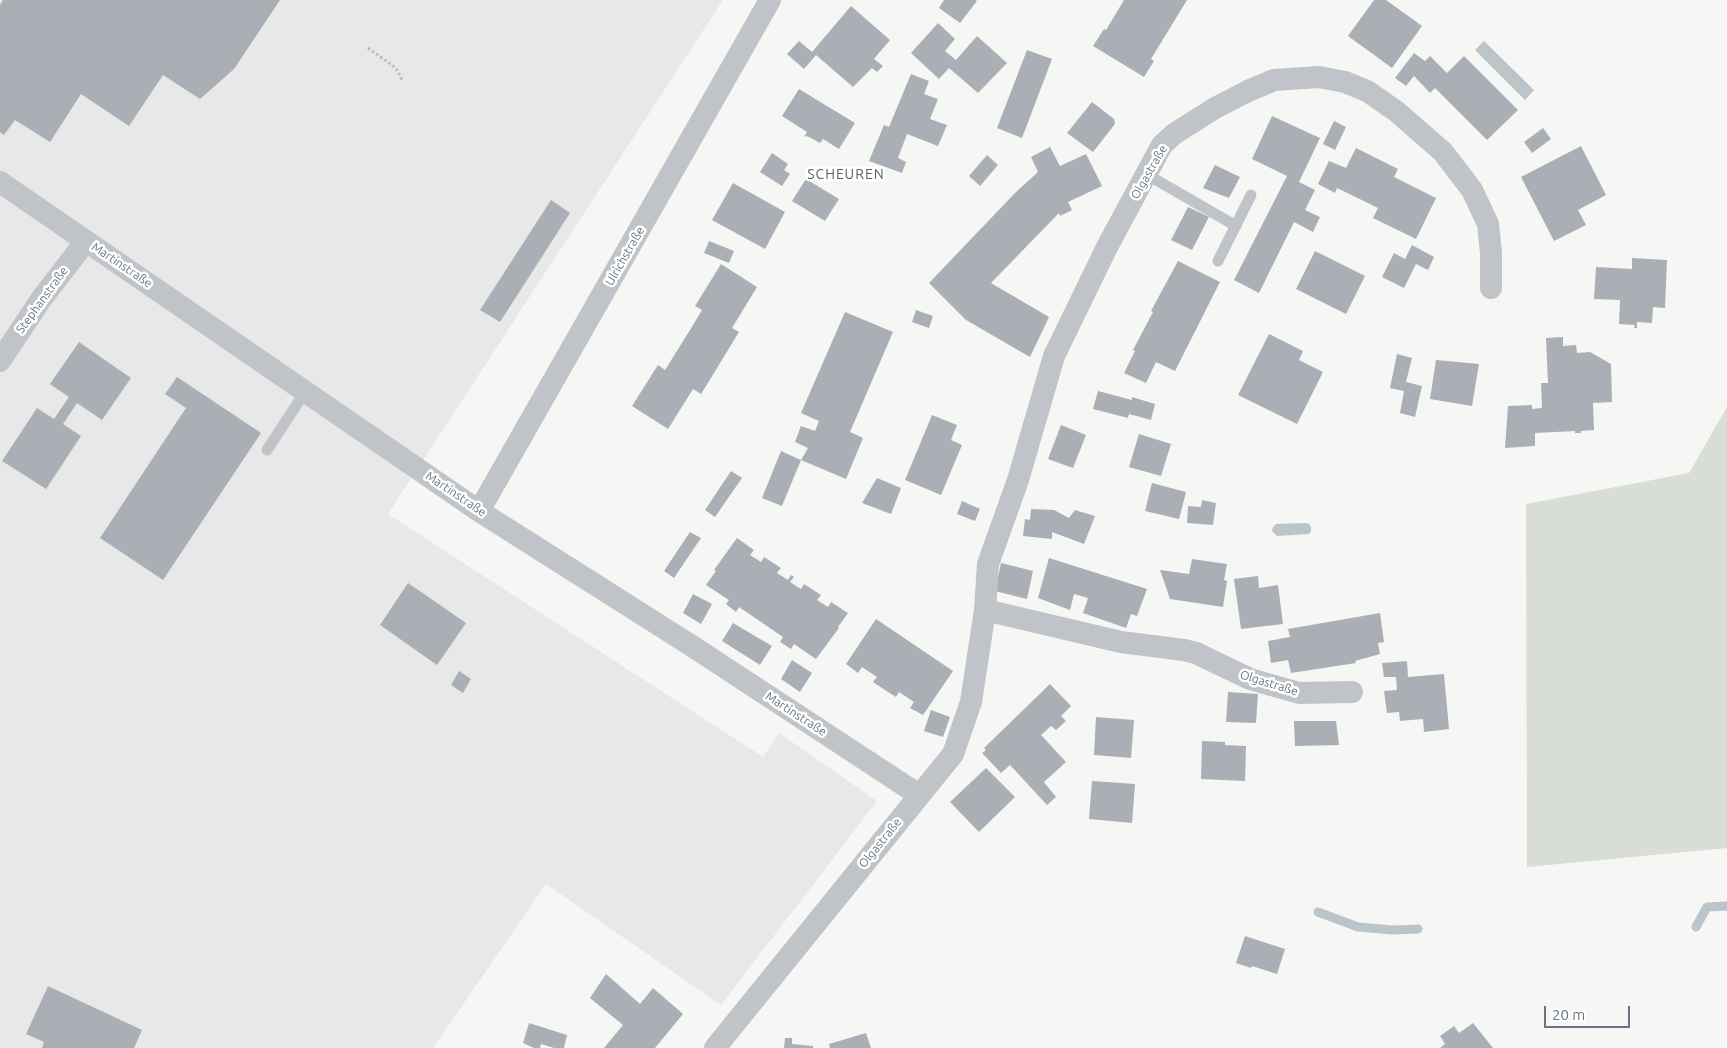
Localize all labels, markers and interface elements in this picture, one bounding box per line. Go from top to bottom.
street label: Olgastraße [1128,142,1170,202]
district label: SCHEUREN [806,166,886,182]
street label: Ulrichstraße [602,224,648,288]
street label: Martinstraße [89,239,155,291]
street label: Stephanstraße [13,264,71,336]
street label: Martinstraße [423,468,489,520]
street label: Olgastraße [1238,667,1300,699]
street label: Martinstraße [763,689,829,739]
street label: Olgastraße [856,815,904,871]
scale bar [1547,996,1633,1028]
text: 20 m [1552,1006,1585,1023]

